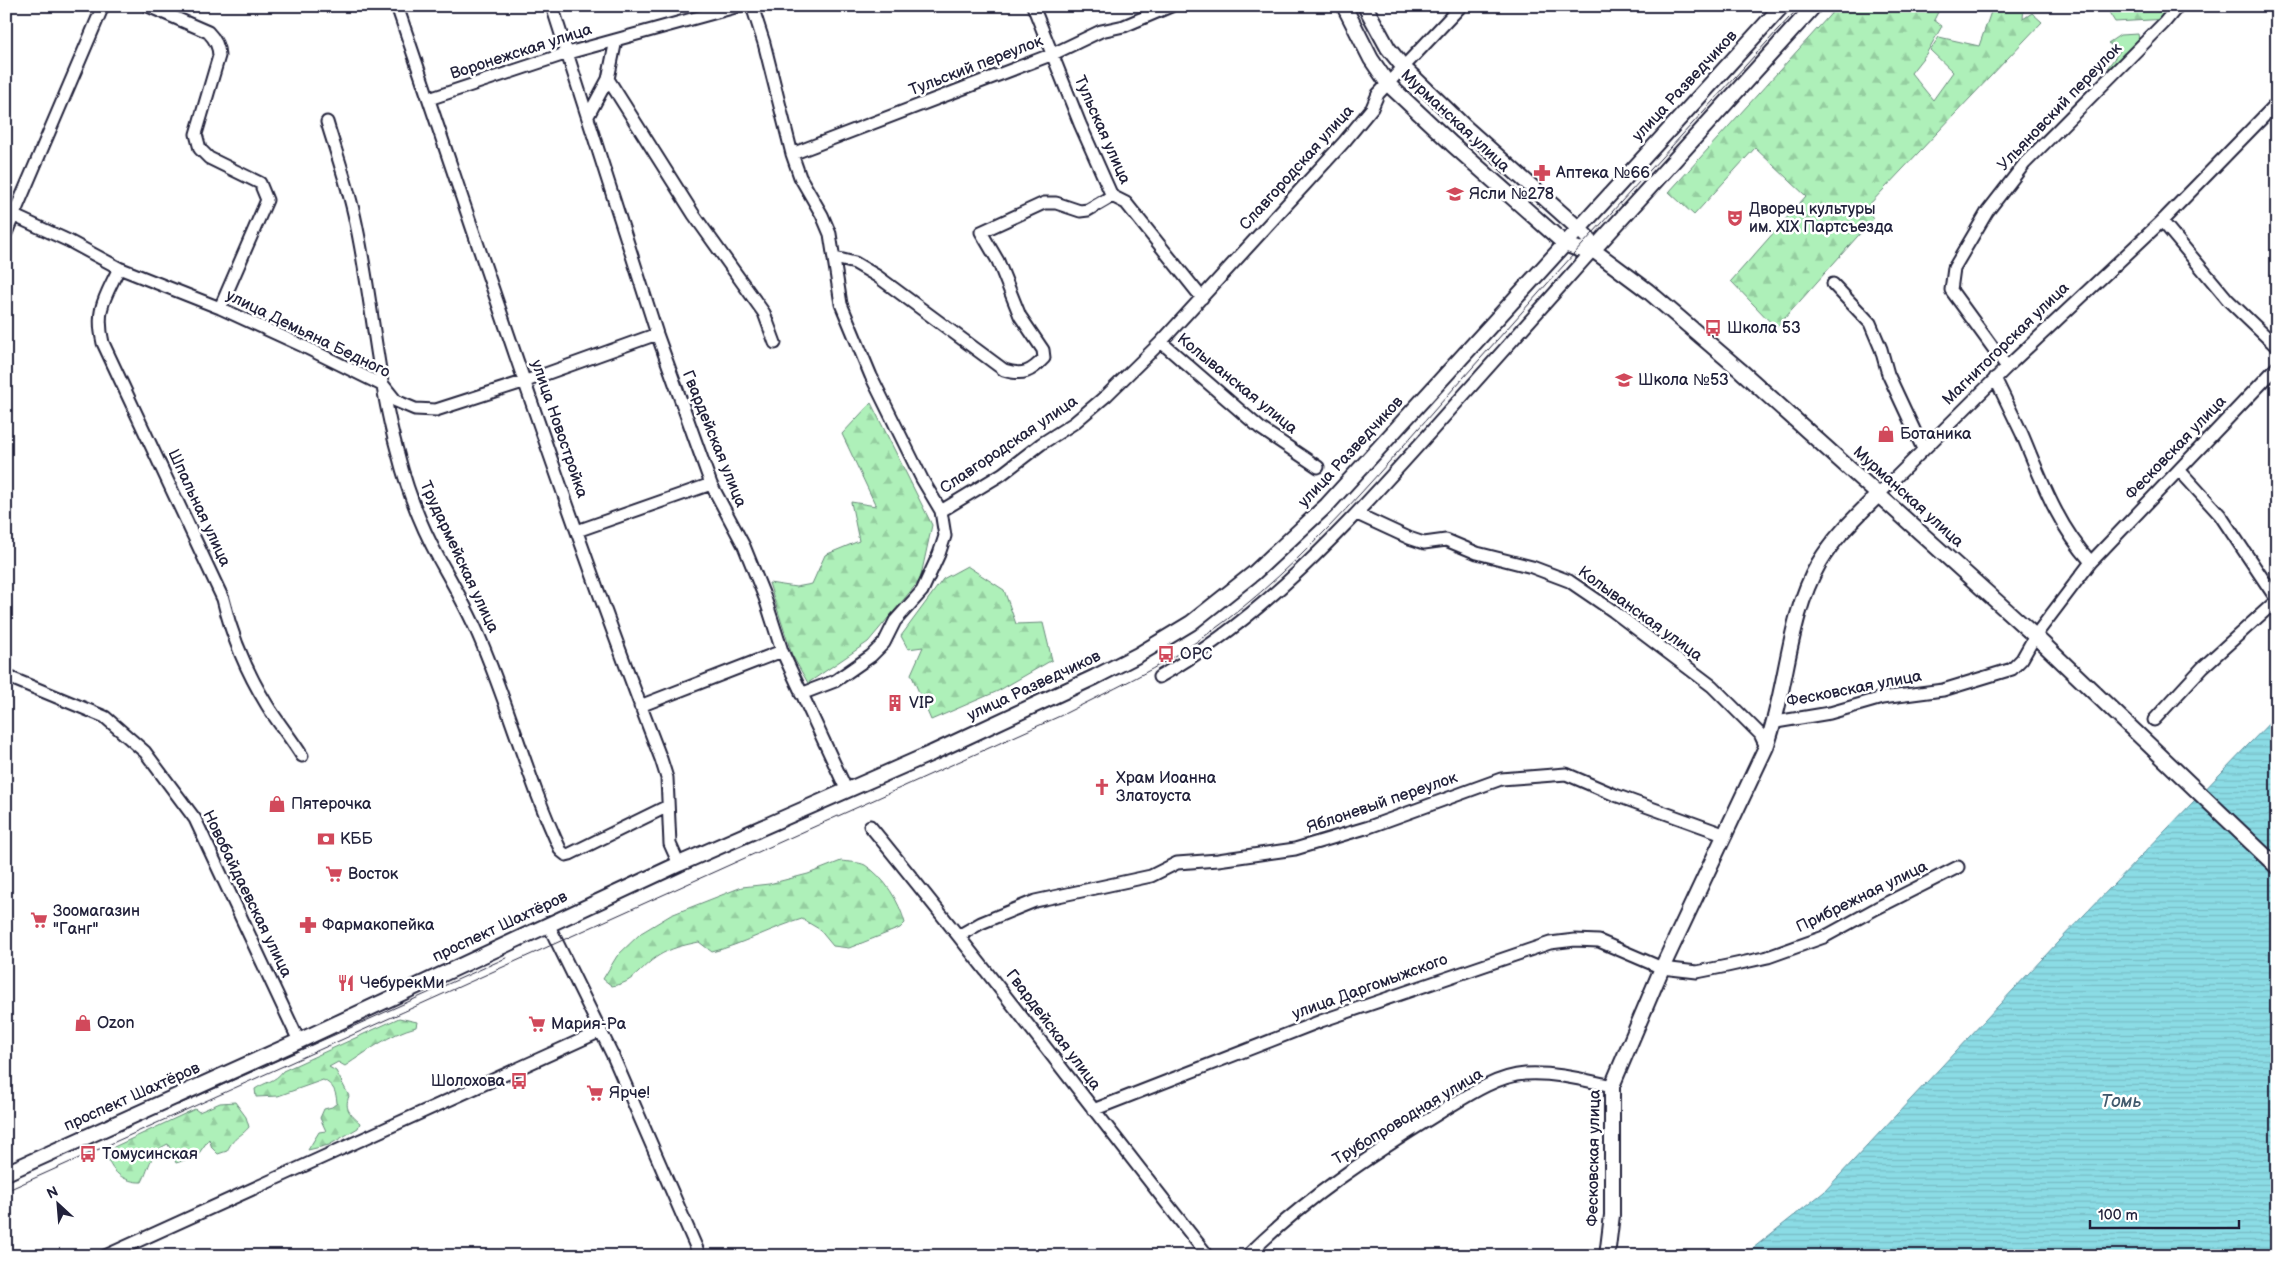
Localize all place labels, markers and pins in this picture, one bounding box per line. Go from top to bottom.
pharmacy icon: Аптека №66 [1532,163,1552,183]
place label: Аптека №66 [1555,164,1650,183]
school or university icon: Ясли №278 [1445,184,1465,204]
place label: Ясли №278 [1469,185,1554,204]
place label: Дворец культуры им. XIX Партсъезда [1749,200,1894,237]
theatre icon: Дворец культуры им. XIX Партсъезда [1725,208,1745,228]
bus stop icon: Школа 53 [1703,318,1723,338]
place label: Школа 53 [1727,319,1801,338]
school or university icon: Школа №53 [1614,370,1634,390]
place label: Школа №53 [1638,371,1729,390]
shop icon: Ботаника [1876,424,1896,444]
place label: Ботаника [1900,425,1972,444]
bus stop icon: ОРС [1156,644,1176,664]
place label: ОРС [1180,645,1213,664]
building icon: VIP [885,693,905,713]
place label: VIP [909,694,934,713]
place label: Храм Иоанна Златоуста [1116,769,1217,806]
church icon: Храм Иоанна Златоуста [1092,777,1112,797]
shop icon: Пятерочка [267,794,287,814]
place label: Пятерочка [291,795,372,814]
bank icon: КББ [316,829,336,849]
place label: КББ [340,830,373,849]
supermarket icon: Восток [324,864,344,884]
place label: Восток [348,865,399,884]
place label: Зоомагазин "Ганг" [53,902,140,939]
supermarket icon: Зоомагазин "Ганг" [29,910,49,930]
pharmacy icon: Фармакопейка [298,915,318,935]
place label: Фармакопейка [322,916,435,935]
restaurant icon: ЧебурекМи [336,973,356,993]
place label: ЧебурекМи [360,974,444,993]
shop icon: Ozon [73,1013,93,1033]
place label: Ozon [97,1014,135,1033]
supermarket icon: Мария-Ра [527,1014,547,1034]
place label: Мария-Ра [551,1015,627,1034]
bus stop icon: Шолохова [509,1071,529,1091]
place label: Шолохова [431,1072,506,1091]
supermarket icon: Ярче! [585,1083,605,1103]
place label: Ярче! [609,1084,650,1103]
bus stop icon: Томусинская [78,1144,98,1164]
place label: Томусинская [102,1145,198,1164]

